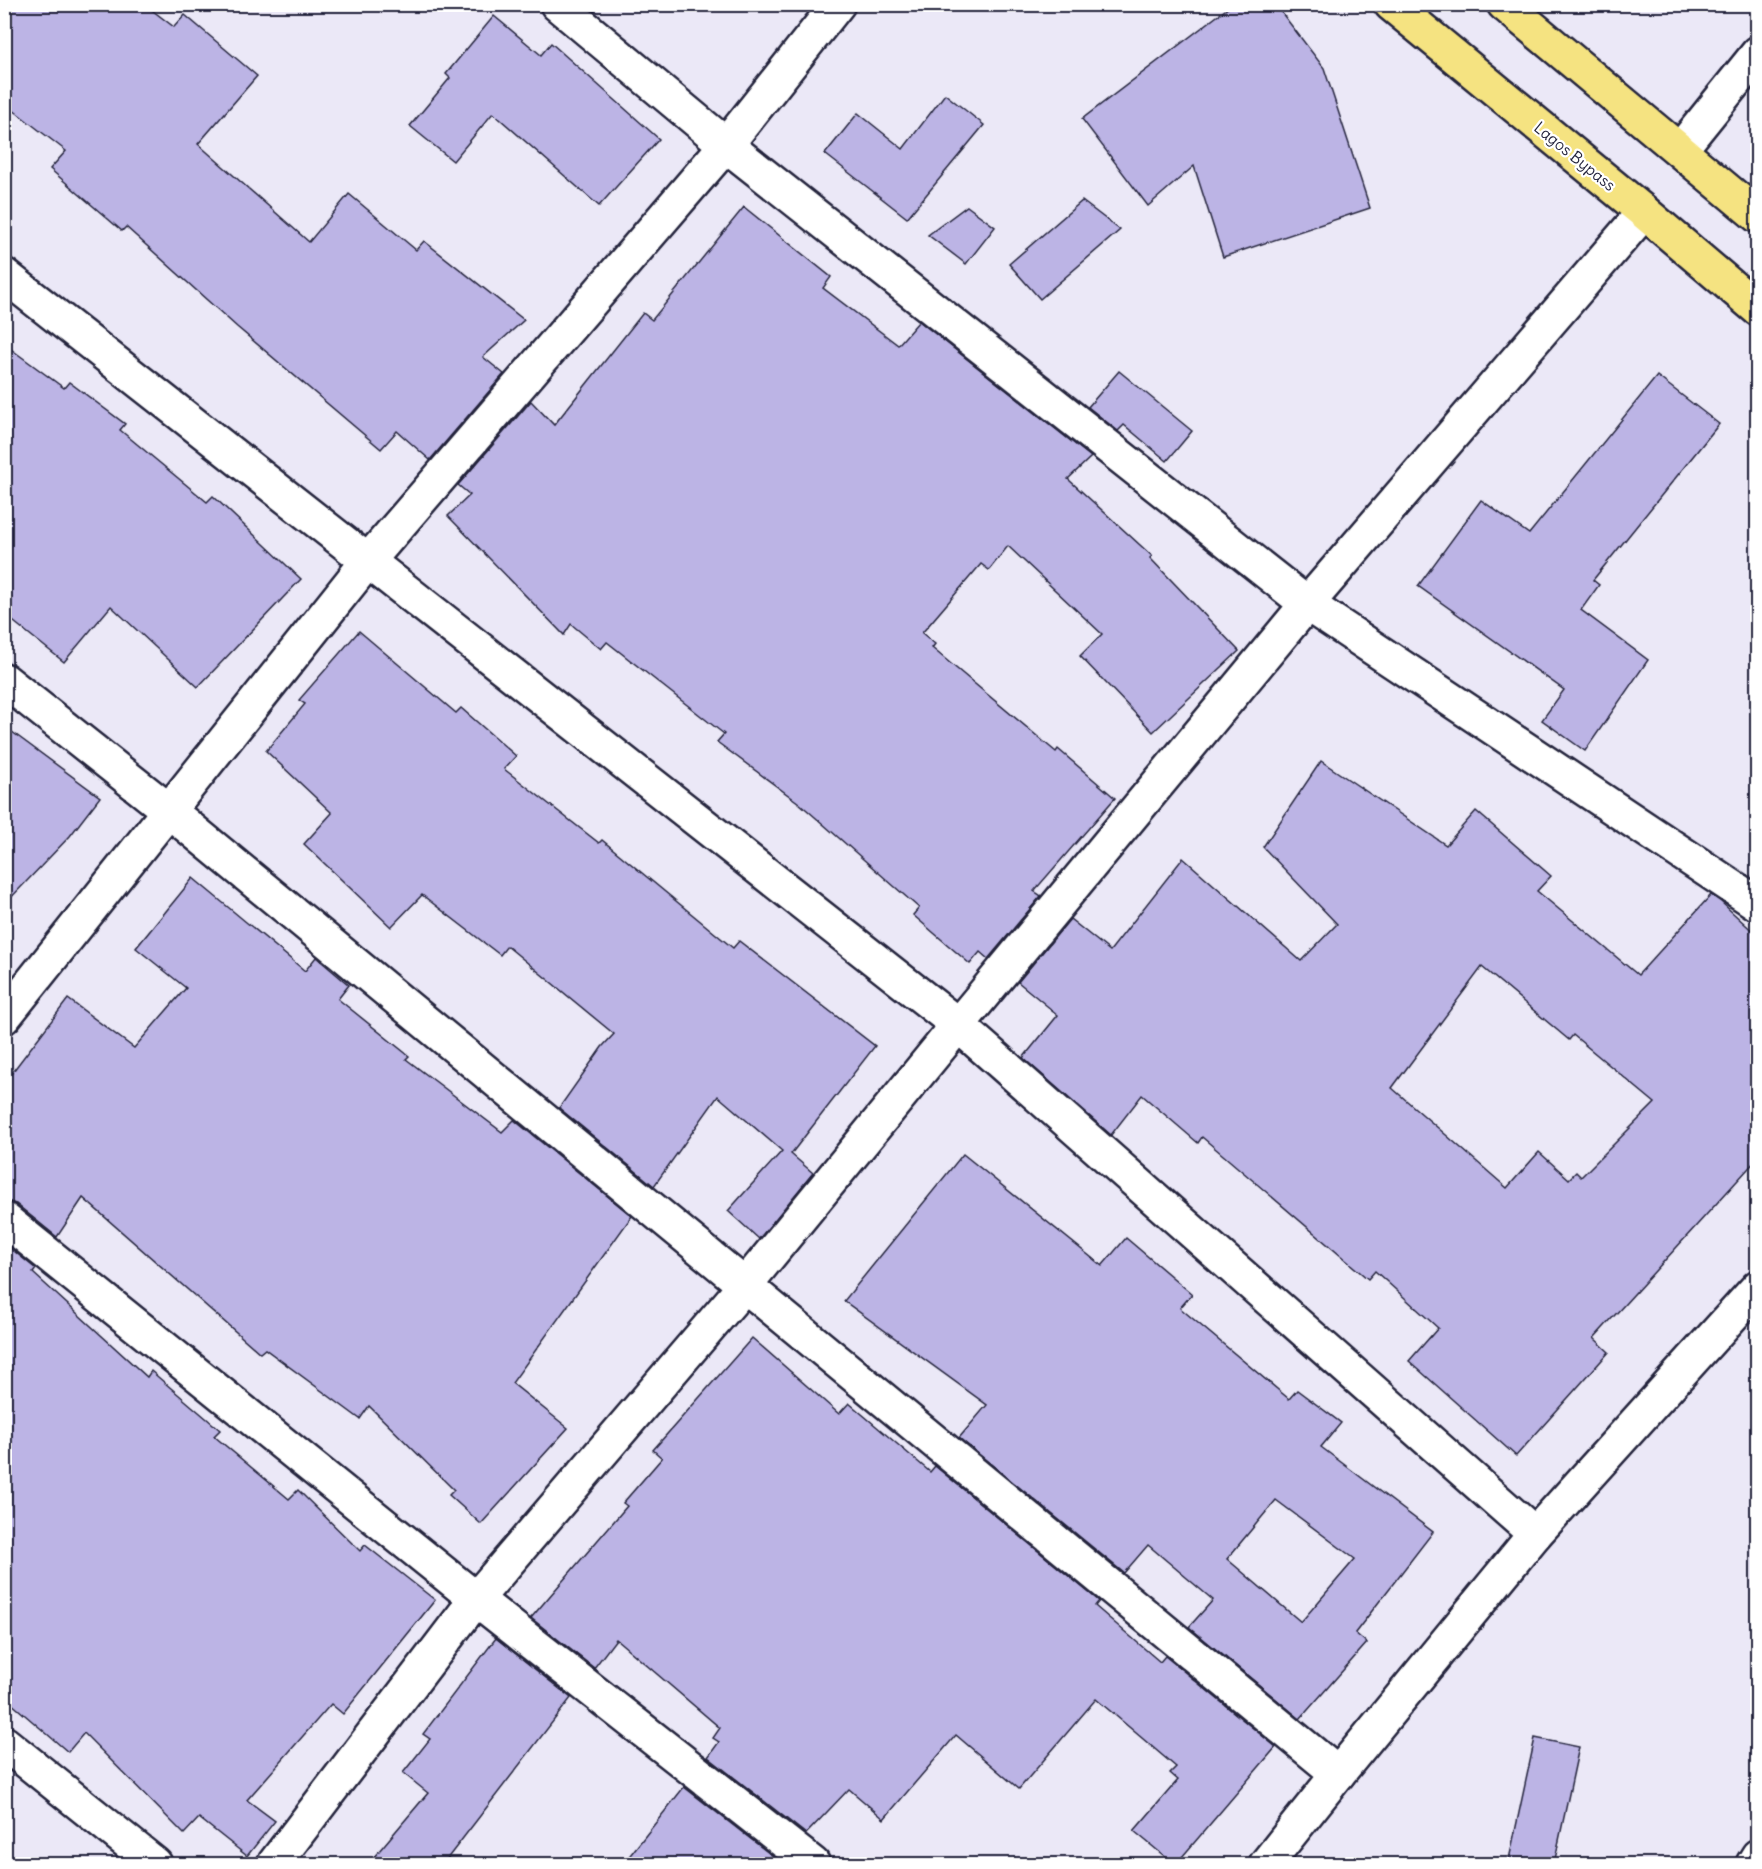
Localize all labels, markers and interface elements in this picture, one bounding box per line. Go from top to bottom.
street label: Lagos Bypass [1530,117,1620,195]

